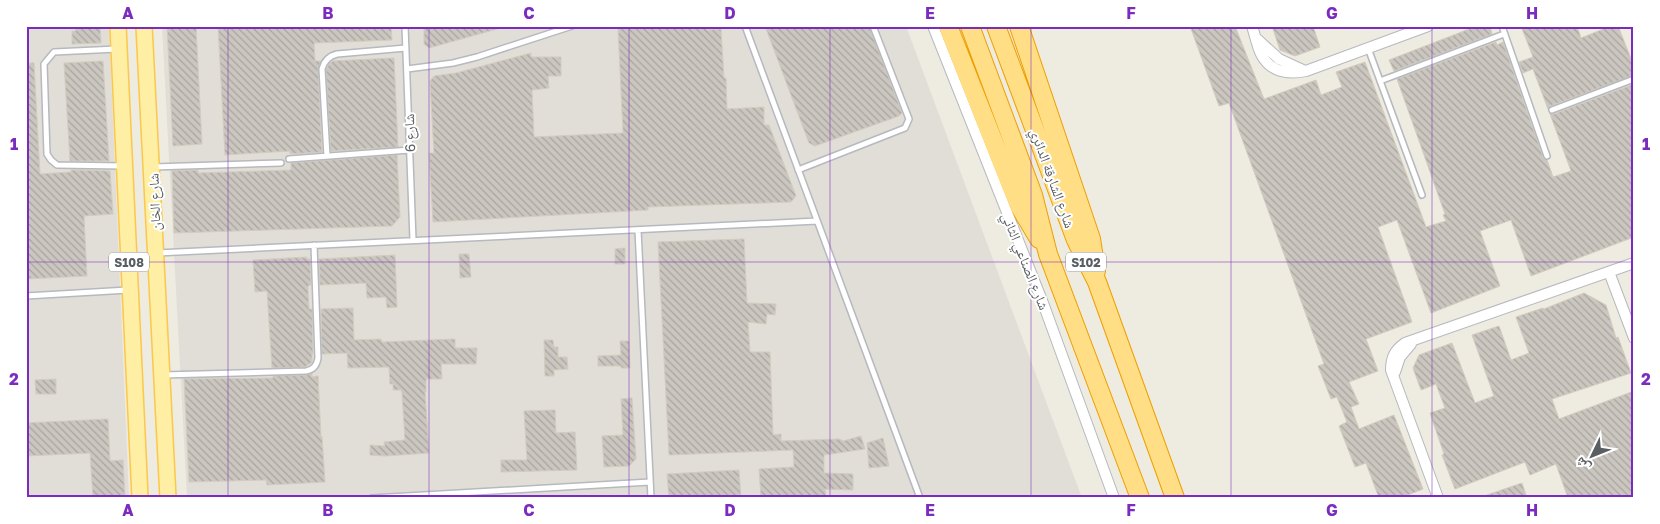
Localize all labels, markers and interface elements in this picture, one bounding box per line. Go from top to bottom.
text: A [122,3,134,23]
text: B [322,3,334,23]
text: C [523,3,535,23]
text: D [724,3,736,23]
text: E [925,3,935,23]
text: F [1126,3,1136,23]
text: G [1326,3,1338,23]
text: H [1526,3,1538,23]
street label: شارع 6 [400,113,420,153]
street label: شارع الشارقة الدائري [1024,126,1079,231]
text: 1 [10,134,18,154]
text: 1 [1642,134,1650,154]
street label: شارع الخان [145,173,165,231]
street label: شارع الصناعي الثاني [995,210,1053,313]
road number: S108 [109,252,149,272]
road number: S102 [1066,252,1106,272]
text: 2 [9,369,19,389]
text: 2 [1641,369,1651,389]
north arrow [1568,432,1618,482]
text: ش [1571,453,1594,476]
text: A [122,500,134,520]
text: B [322,500,334,520]
text: C [523,500,535,520]
text: D [724,500,736,520]
text: E [925,500,935,520]
text: F [1126,500,1136,520]
text: G [1326,500,1338,520]
text: H [1526,500,1538,520]

